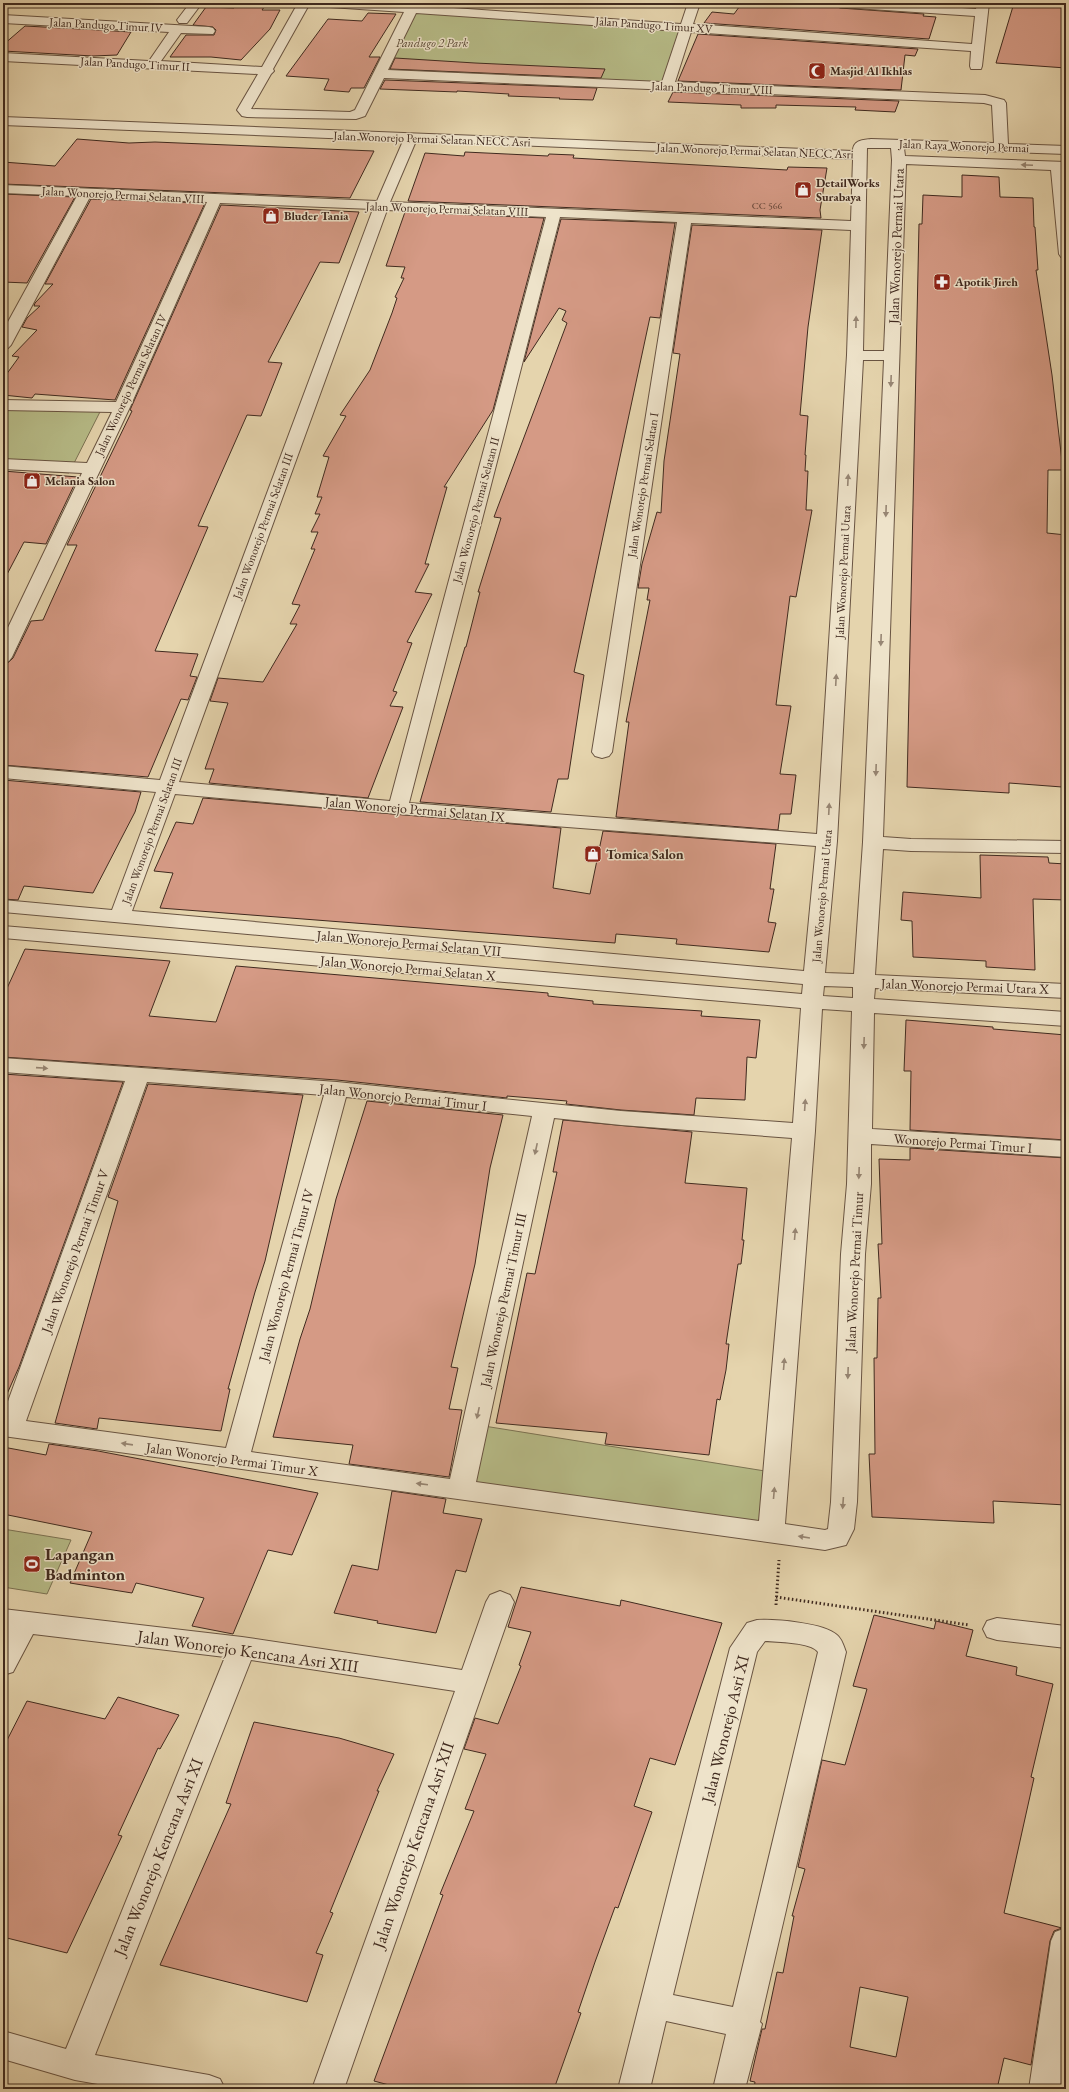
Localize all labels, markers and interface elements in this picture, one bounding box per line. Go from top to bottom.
street label: Jalan Pandugo Timur XV [594,13,714,37]
street label: Jalan Pandugo Timur IV [48,14,164,36]
park label: Pandugo 2 Park [396,35,469,51]
street label: Jalan Pandugo Timur II [79,53,190,75]
mosque icon: Masjid Al Ikhlas [807,61,827,81]
place label: Masjid Al Ikhlas [830,63,912,79]
street label: Jalan Pandugo Timur VIII [650,78,773,98]
street label: Jalan Wonorejo Permai Selatan NECC Asri [332,128,531,150]
street label: Jalan Raya Wonorejo Permai [898,136,1029,156]
street label: Jalan Wonorejo Permai Selatan NECC Asri [655,140,854,162]
one-way arrow [1021,161,1033,168]
street label: Jalan Wonorejo Permai Utara [884,168,908,325]
place label: DetailWorks Surabaya [816,175,880,205]
shop icon: DetailWorks Surabaya [793,180,813,200]
street label: Jalan Wonorejo Permai Selatan VIII [40,183,205,207]
street label: Jalan Wonorejo Permai Selatan VIII [364,198,529,220]
house number: CC 566 [752,199,782,212]
shop icon: Bluder Tania [261,206,281,226]
place label: Bluder Tania [284,208,349,224]
pharmacy icon: Apotik Jireh [932,272,952,292]
place label: Apotik Jireh [954,274,1018,290]
street label: Jalan Wonorejo Permai Selatan IV [91,311,171,459]
one-way arrow [853,315,859,328]
one-way arrow [888,375,895,387]
street label: Jalan Wonorejo Permai Selatan I [623,411,662,560]
street label: Jalan Wonorejo Permai Selatan II [449,435,503,586]
street label: Jalan Wonorejo Permai Selatan III [229,451,297,602]
shop icon: Melania Salon [22,471,42,491]
place label: Melania Salon [45,473,115,489]
one-way arrow [845,473,851,486]
street label: Jalan Wonorejo Permai Utara [831,505,854,640]
one-way arrow [883,505,890,517]
one-way arrow [878,634,884,647]
one-way arrow [833,674,840,686]
street label: Jalan Wonorejo Permai Selatan III [118,756,186,907]
one-way arrow [873,764,879,777]
street label: Jalan Wonorejo Permai Selatan IX [323,792,506,826]
one-way arrow [826,802,832,815]
street label: Jalan Wonorejo Permai Utara [808,829,836,964]
shop icon: Tomica Salon [583,844,603,864]
place label: Tomica Salon [606,845,684,863]
street label: Jalan Wonorejo Permai Selatan VII [315,926,502,960]
street label: Jalan Wonorejo Permai Selatan X [319,951,497,985]
street label: Jalan Wonorejo Permai Utara X [880,974,1050,998]
one-way arrow [860,1037,867,1049]
one-way arrow [36,1064,48,1071]
street label: Jalan Wonorejo Permai Timur I [317,1079,488,1115]
one-way arrow [802,1099,809,1111]
street label: Wonorejo Permai Timur I [893,1129,1033,1157]
one-way arrow [532,1142,538,1155]
street label: Jalan Wonorejo Permai Timur V [37,1166,113,1336]
one-way arrow [856,1167,862,1180]
street label: Jalan Wonorejo Permai Timur IV [254,1186,318,1364]
street label: Jalan Wonorejo Permai Timur [841,1191,867,1354]
street label: Jalan Wonorejo Permai Timur III [475,1211,530,1390]
one-way arrow [792,1228,799,1240]
one-way arrow [781,1358,788,1370]
one-way arrow [845,1367,851,1380]
one-way arrow [475,1406,481,1419]
street label: Jalan Wonorejo Permai Timur X [144,1438,319,1480]
one-way arrow [121,1441,133,1447]
one-way arrow [416,1481,428,1487]
one-way arrow [770,1487,777,1499]
one-way arrow [840,1497,847,1509]
one-way arrow [798,1534,810,1540]
place label: Lapangan Badminton [45,1543,125,1585]
sports icon: Lapangan Badminton [22,1554,42,1574]
street label: Jalan Wonorejo Kencana Asri XIII [134,1624,360,1677]
street label: Jalan Wonorejo Asri XI [695,1653,754,1807]
street label: Jalan Wonorejo Kencana Asri XII [367,1738,459,1953]
street label: Jalan Wonorejo Kencana Asri XI [107,1755,208,1961]

